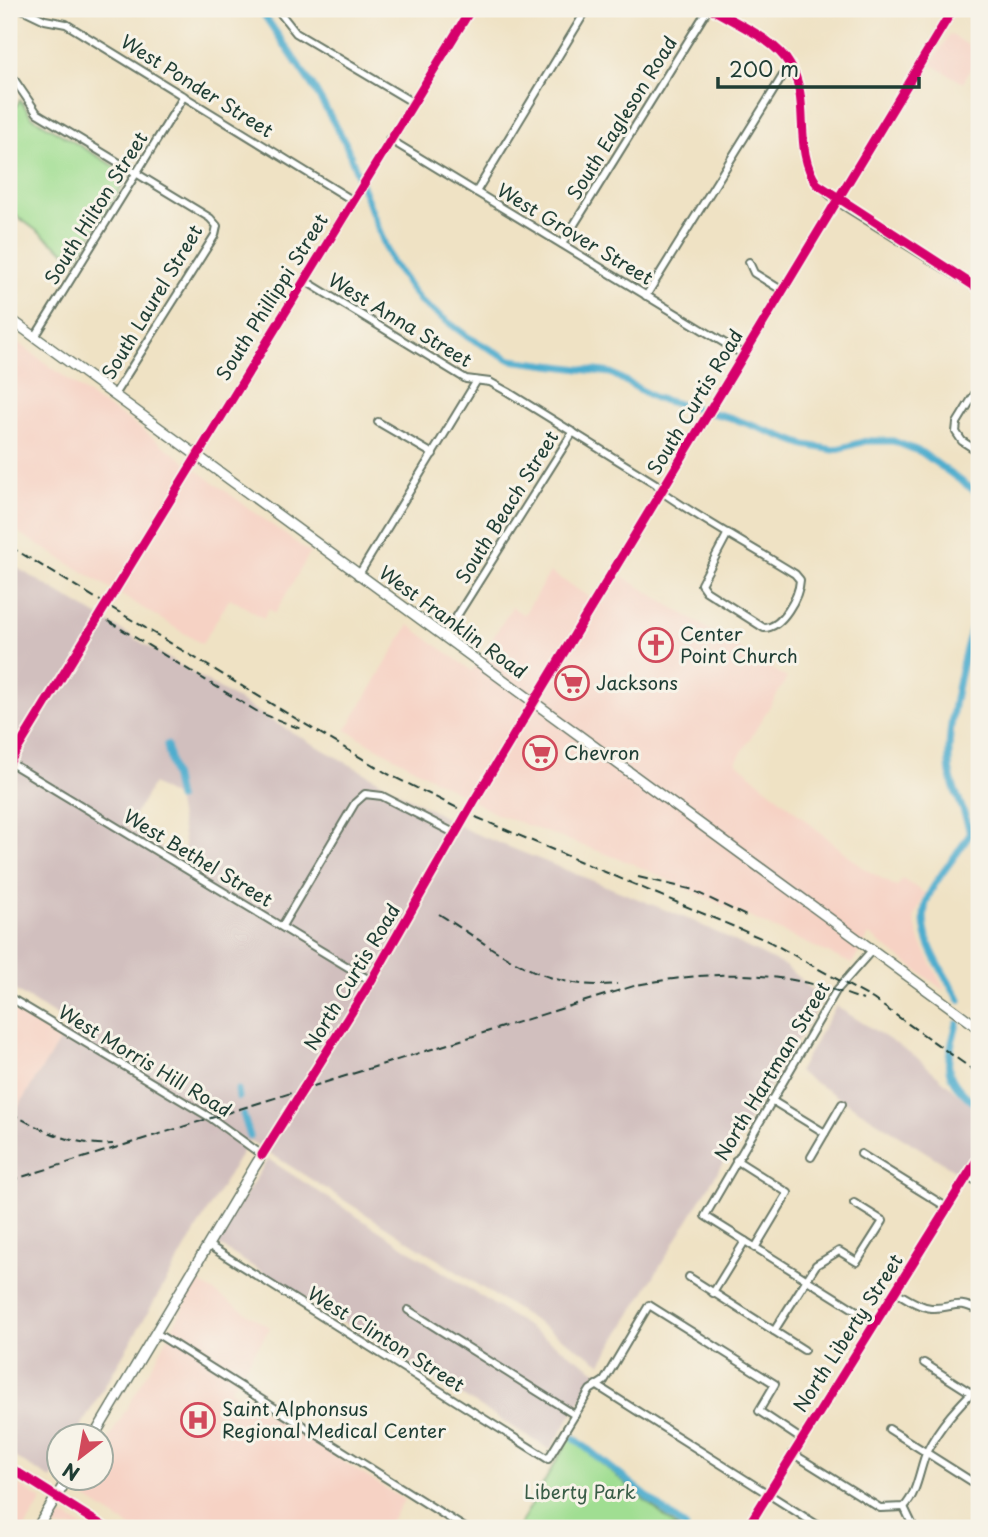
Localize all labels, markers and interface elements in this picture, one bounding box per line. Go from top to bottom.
street label: West Ponder Street [116,27,279,144]
street label: South Eagleson Road [559,30,683,205]
scale bar [718,46,920,90]
text: 200 m [729,52,799,84]
street label: South Hilton Street [37,125,154,289]
street label: West Grover Street [492,175,659,291]
street label: South Phillippi Street [208,207,334,385]
street label: South Laurel Street [94,219,209,384]
street label: West Anna Street [323,265,478,373]
street label: South Curtis Road [640,323,749,480]
street label: South Beach Street [448,424,565,588]
street label: West Franklin Road [374,558,533,685]
place label: Center Point Church [680,619,798,669]
church icon: Center Point Church [637,626,675,664]
supermarket icon: Jacksons [553,664,591,702]
place label: Jacksons [596,668,678,696]
supermarket icon: Chevron [521,734,559,772]
place label: Chevron [564,738,640,766]
street label: West Bethel Street [119,801,279,913]
street label: North Curtis Road [296,898,406,1055]
street label: North Hartman Street [707,976,836,1165]
street label: West Morris Hill Road [53,997,238,1123]
street label: North Liberty Street [785,1248,909,1417]
street label: West Clinton Street [303,1278,471,1398]
place label: Saint Alphonsus Regional Medical Center [222,1394,446,1444]
hospital icon: Saint Alphonsus Regional Medical Center [179,1401,217,1439]
north arrow [46,1422,116,1492]
text: N [57,1457,84,1488]
park label: Liberty Park [524,1477,636,1505]

